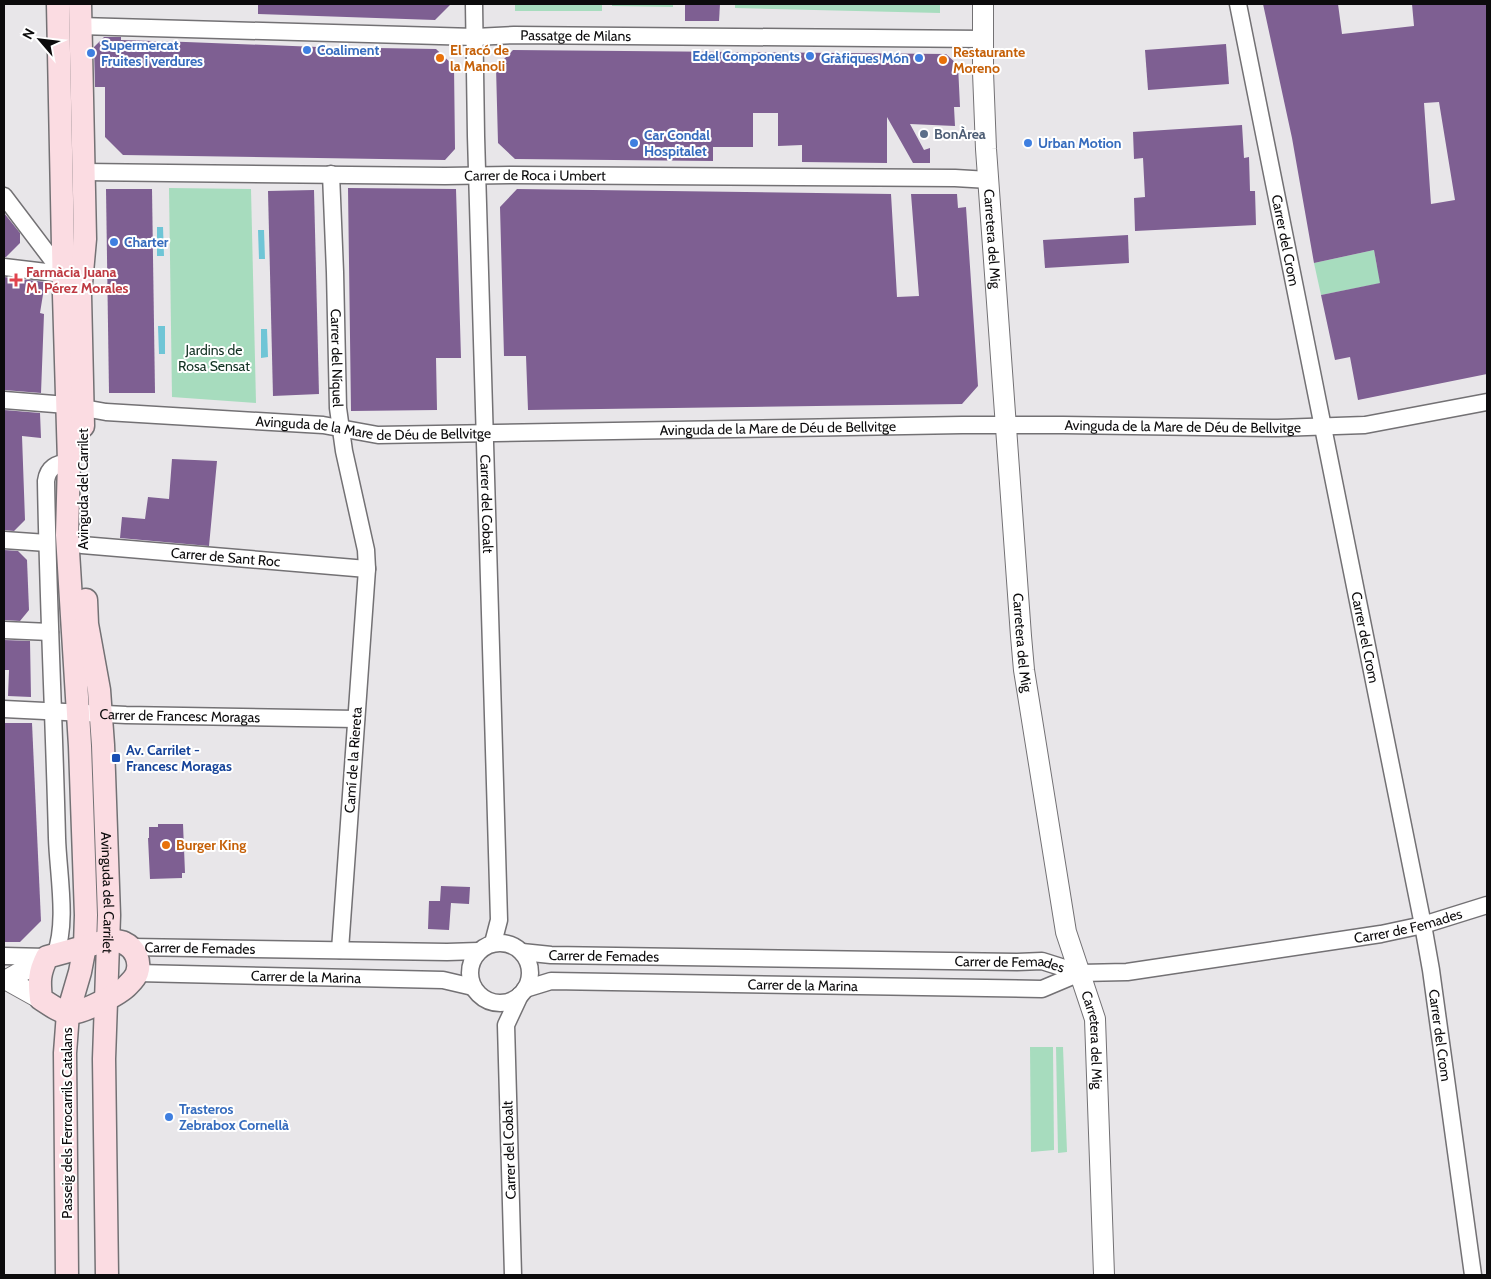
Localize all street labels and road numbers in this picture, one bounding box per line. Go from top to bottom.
street label: Passatge de Milans [520,26,631,45]
street label: Carrer de Roca i Umbert [464,166,606,185]
street label: Carretera del Mig [980,188,1005,290]
street label: Carrer del Crom [1267,193,1303,288]
street label: Carrer del Níquel [327,308,347,408]
street label: Avinguda de la Mare de Déu de Bellvitge [255,412,491,444]
street label: Avinguda de la Mare de Déu de Bellvitge [1064,416,1301,437]
street label: Avinguda de la Mare de Déu de Bellvitge [659,417,896,439]
street label: Avinguda del Carrilet [74,428,92,550]
street label: Carrer del Cobalt [476,454,497,554]
street label: Carrer de Sant Roc [170,544,281,571]
street label: Carrer del Crom [1347,590,1383,685]
street label: Carretera del Mig [1009,592,1037,695]
street label: Carrer de Francesc Moragas [99,705,261,726]
street label: Camí de la Riereta [340,706,366,814]
street label: Avinguda del Carrilet [97,832,118,954]
street label: Carrer de Femades [1353,904,1464,947]
street label: Carrer de Femades [145,938,256,958]
street label: Carrer de Femades [548,946,659,966]
street label: Carrer de Femades [954,952,1067,977]
street label: Carrer de la Marina [251,967,361,987]
street label: Carrer de la Marina [748,975,858,995]
street label: Carretera del Mig [1077,988,1107,1091]
street label: Carrer del Crom [1425,988,1455,1083]
street label: Passeig dels Ferrocarrils Catalans [58,1027,76,1219]
street label: Carrer del Cobalt [498,1100,520,1200]

